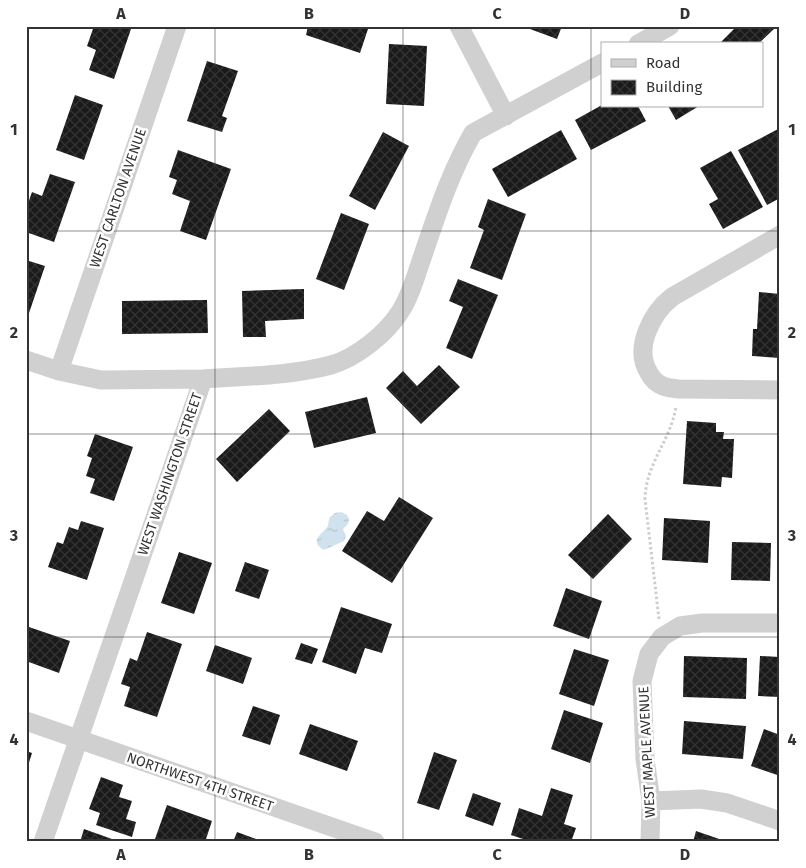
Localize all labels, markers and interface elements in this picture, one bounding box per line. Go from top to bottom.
text: A [115,4,126,23]
text: B [304,4,314,23]
text: C [492,4,502,23]
text: D [680,4,690,23]
legend [601,42,764,108]
text: Road [646,54,681,72]
text: Building [646,78,702,96]
text: 1 [10,120,18,139]
text: 1 [788,120,796,139]
street label: WEST CARLTON AVENUE [86,126,150,270]
text: 2 [10,323,18,342]
text: 2 [788,323,796,342]
street label: WEST WASHINGTON STREET [134,390,206,558]
text: 3 [9,526,18,545]
text: 3 [787,526,796,545]
street label: WEST MAPLE AVENUE [635,686,659,818]
text: 4 [9,730,19,749]
text: 4 [787,730,797,749]
street label: NORTHWEST 4TH STREET [124,749,276,815]
text: A [115,845,126,864]
text: B [304,845,314,864]
text: C [492,845,502,864]
text: D [680,845,690,864]

